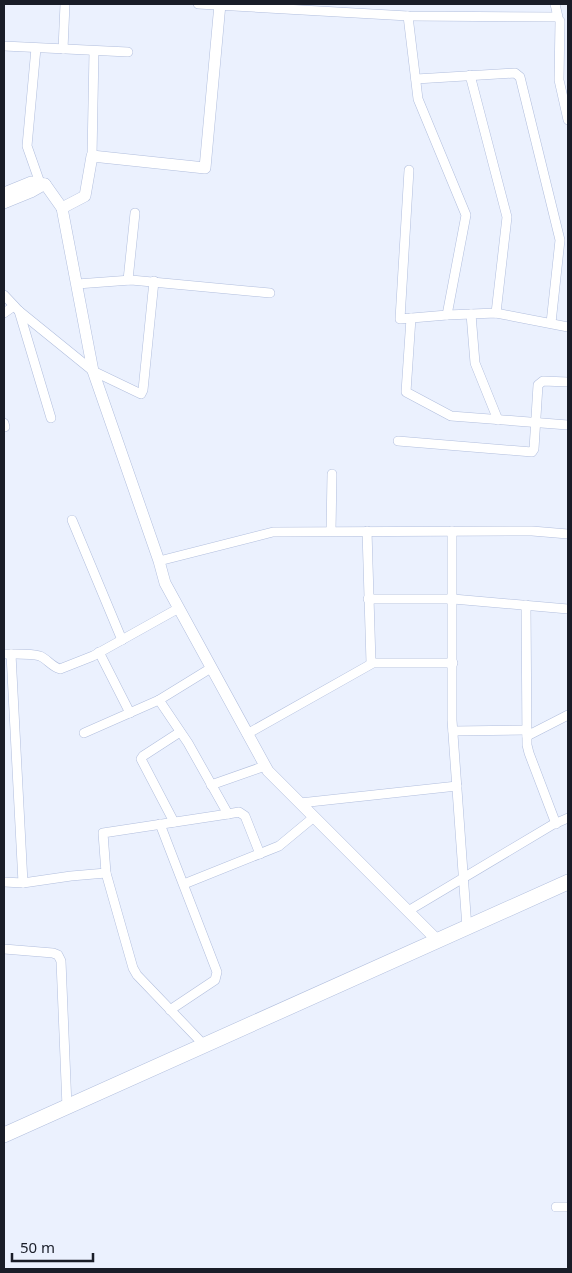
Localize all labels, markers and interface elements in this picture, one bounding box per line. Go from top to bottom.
scale bar [12,1230,94,1262]
text: 50 m [20,1237,55,1257]

